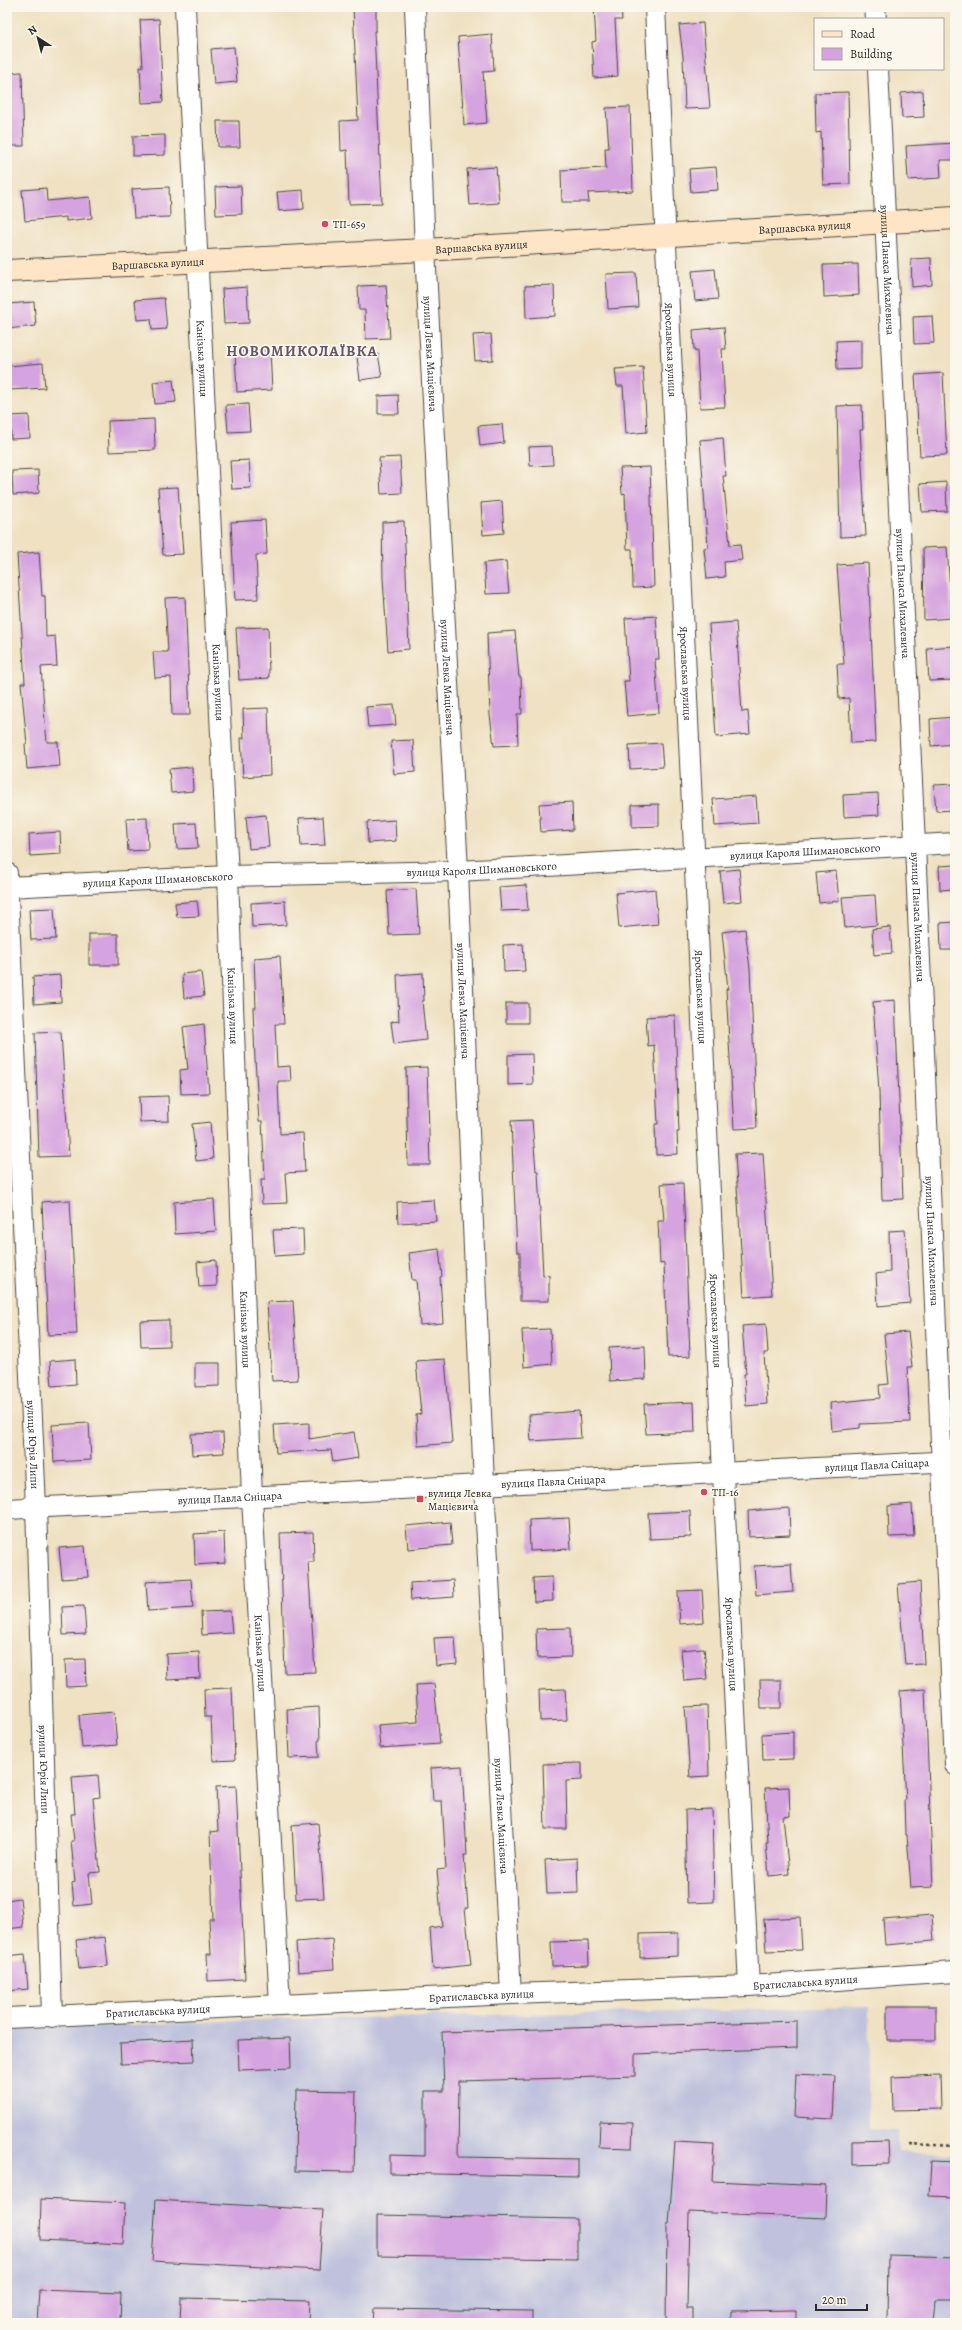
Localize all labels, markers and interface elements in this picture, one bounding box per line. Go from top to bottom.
north arrow [18,18,58,58]
legend [814,18,944,70]
text: N [25,22,40,39]
text: Road [850,26,876,42]
text: Building [850,46,892,62]
street label: вулиця Панаса Михалевича [876,204,898,336]
place label: ТП-659 [333,217,365,232]
street label: Варшавська вулиця [758,217,852,238]
marker: ТП-659 [320,219,330,229]
street label: Варшавська вулиця [435,237,528,257]
street label: Варшавська вулиця [111,254,205,274]
street label: вулиця Левка Мацієвича [419,295,441,413]
street label: Ярославська вулиця [661,302,680,397]
street label: Канізька вулиця [192,320,211,398]
district label: НОВОМИКОЛАЇВКА [226,341,378,361]
street label: вулиця Панаса Михалевича [892,528,913,660]
street label: вулиця Левка Мацієвича [437,619,458,737]
street label: Ярославська вулиця [676,626,695,721]
street label: Канізька вулиця [209,643,227,721]
street label: вулиця Кароля Шимановського [729,840,881,864]
street label: вулиця Панаса Михалевича [907,852,928,983]
street label: вулиця Кароля Шимановського [406,858,558,880]
street label: вулиця Кароля Шимановського [82,869,234,891]
street label: вулиця Левка Мацієвича [453,942,473,1060]
street label: Ярославська вулиця [691,949,710,1045]
street label: Канізька вулиця [224,967,242,1045]
street label: вулиця Панаса Михалевича [921,1175,942,1307]
street label: Ярославська вулиця [706,1273,725,1368]
street label: Канізька вулиця [236,1291,254,1369]
street label: вулиця Юрія Липи [23,1399,42,1489]
street label: вулиця Павла Сніцара [824,1455,930,1476]
street label: вулиця Павла Сніцара [501,1472,607,1492]
place label: ТП-16 [712,1485,739,1500]
place label: вулиця Левка Мацієвича [428,1486,492,1514]
marker: ТП-16 [699,1487,709,1497]
street label: вулиця Павла Сніцара [177,1488,283,1508]
marker: вулиця Левка Мацієвича [415,1494,425,1504]
street label: Ярославська вулиця [721,1597,741,1692]
street label: Канізька вулиця [250,1614,270,1692]
street label: вулиця Юрія Липи [35,1724,53,1814]
street label: вулиця Левка Мацієвича [491,1757,512,1875]
street label: Братиславська вулиця [752,1972,858,1994]
street label: Братиславська вулиця [429,1986,534,2006]
street label: Братиславська вулиця [105,2001,211,2021]
scale bar [816,2286,867,2312]
text: 20 m [822,2292,846,2308]

